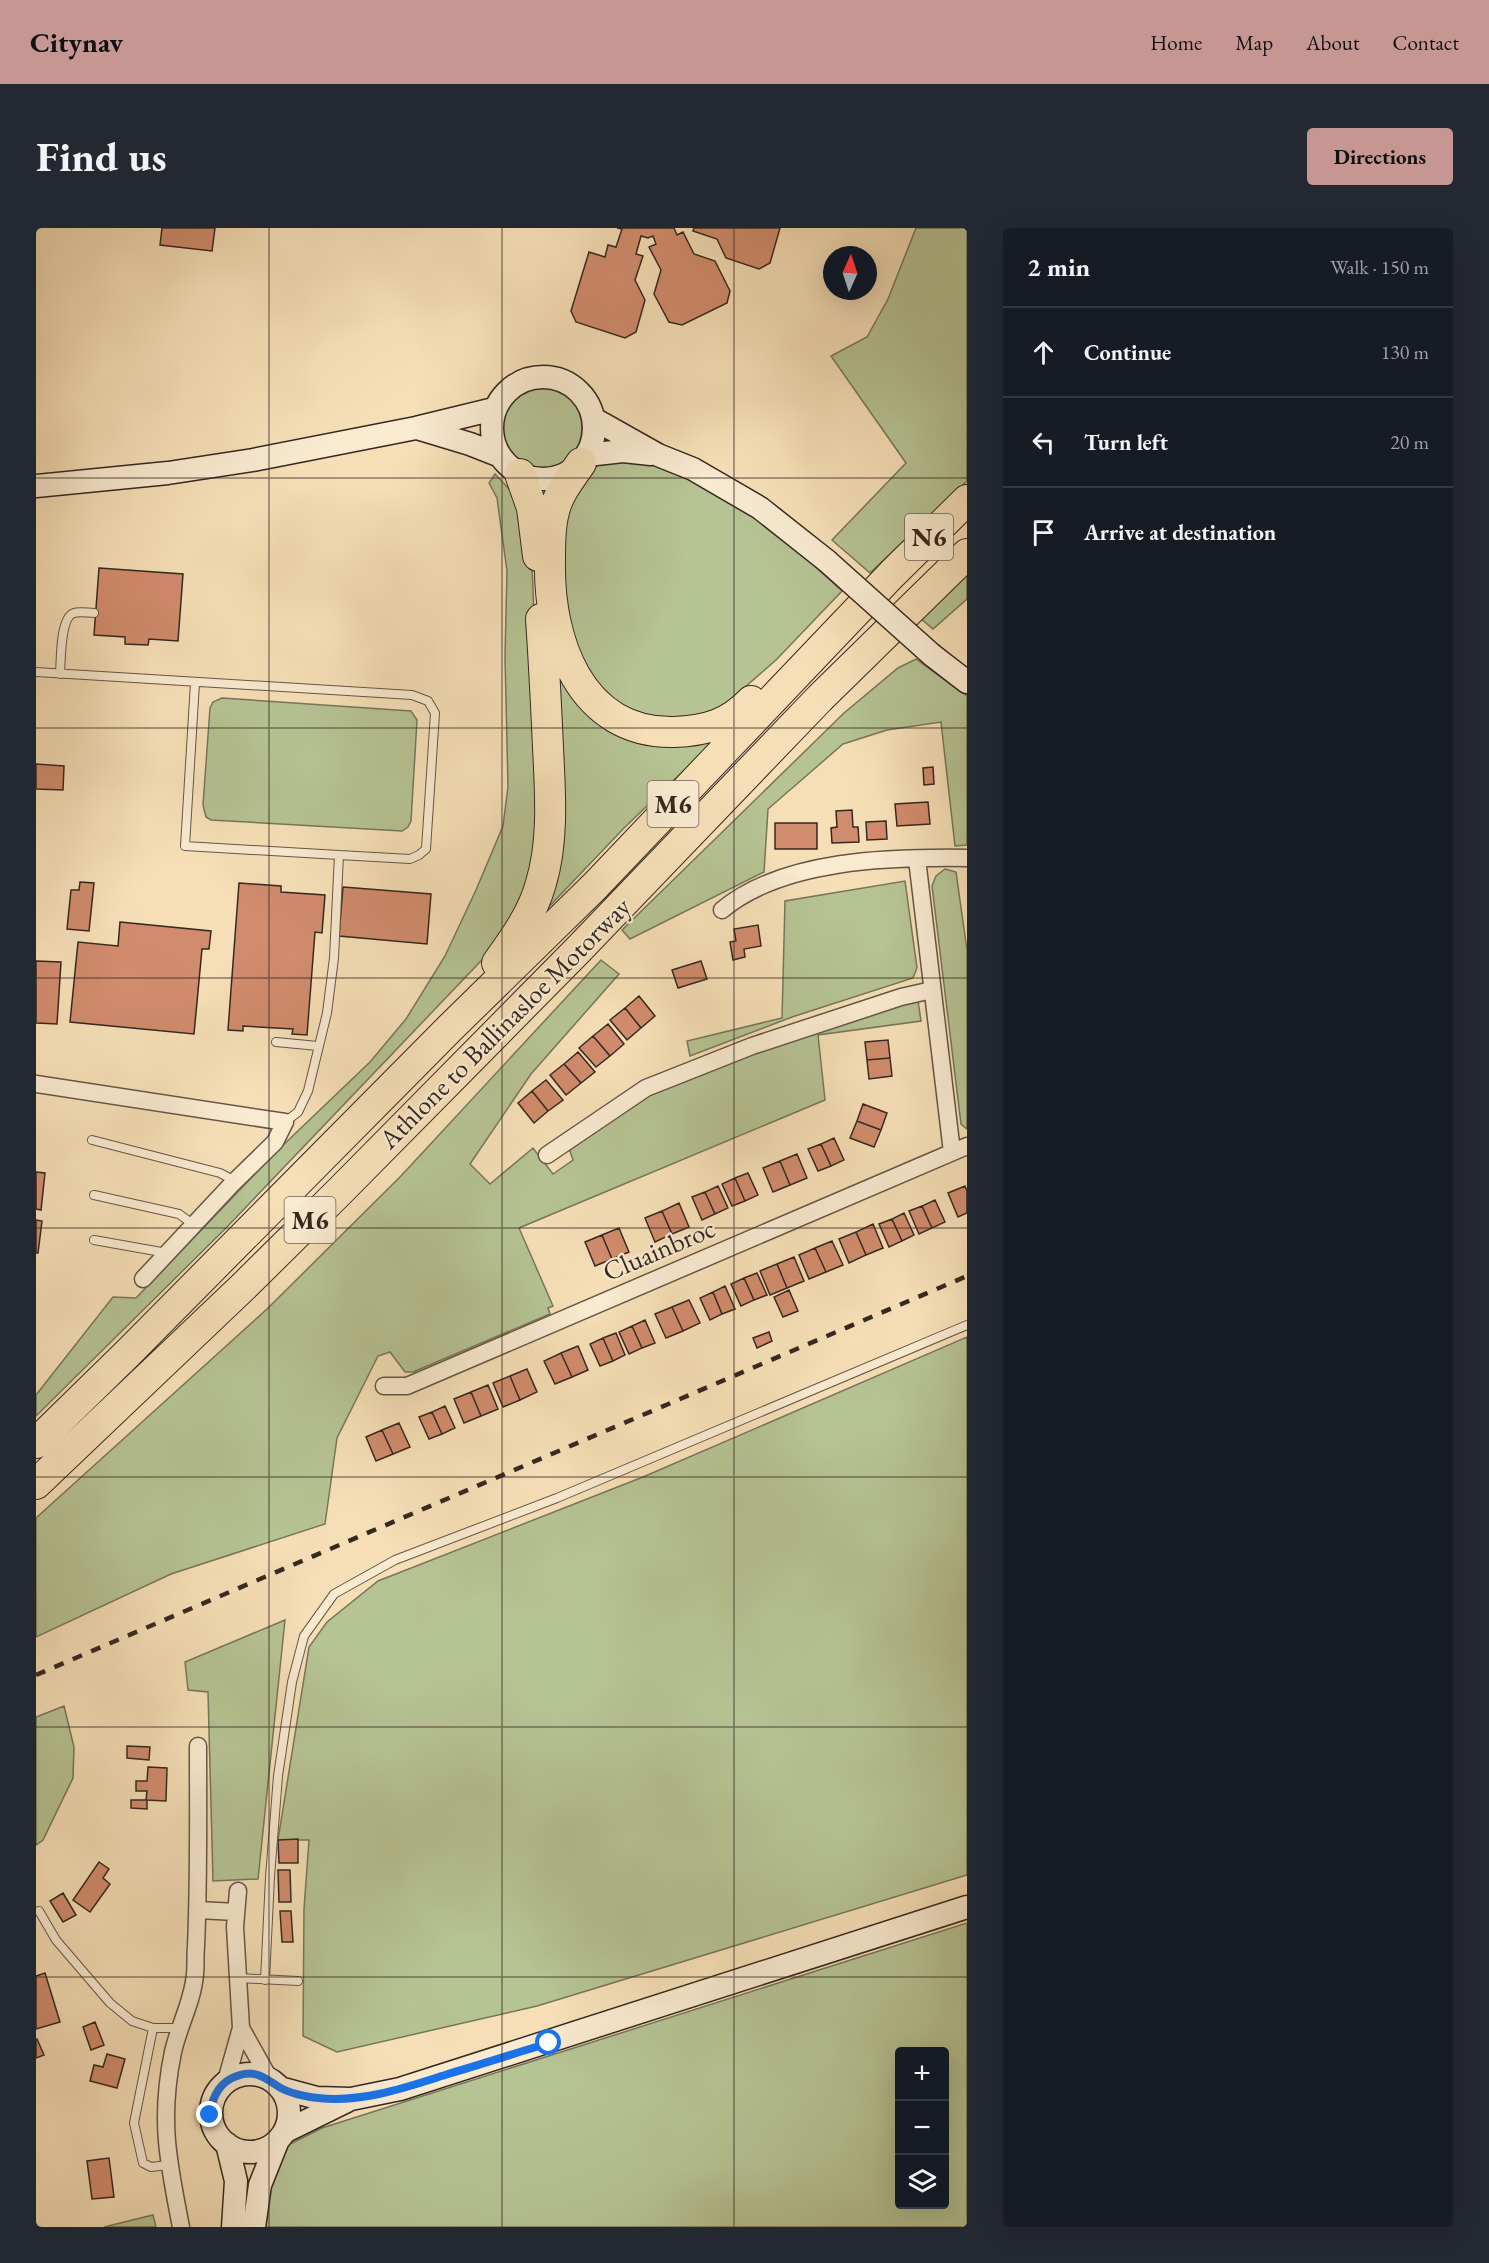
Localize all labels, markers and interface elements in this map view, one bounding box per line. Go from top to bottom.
text: Citynav [30,24,123,60]
text: Home [1150,29,1202,56]
text: Map [1235,29,1273,56]
text: About [1306,29,1359,56]
text: Contact [1392,29,1459,56]
button: Directions [1307,128,1453,185]
text: Find us [36,129,167,184]
north arrow [823,246,877,300]
text: 2 min [1027,250,1090,284]
text: Walk · 150 m [1330,254,1429,280]
icon: ahead [1027,336,1060,369]
text: Continue [1084,338,1171,367]
text: 130 m [1381,339,1429,365]
icon: left [1027,426,1060,459]
text: Turn left [1084,428,1168,457]
text: 20 m [1390,429,1429,455]
road number: N6 [905,514,953,560]
icon: arrive [1027,516,1060,549]
text: Arrive at destination [1084,518,1276,547]
road number: M6 [648,781,698,827]
street label: Athlone to Ballinasloe Motorway [370,889,638,1157]
road number: M6 [284,1197,336,1243]
street label: Cluainbroc [597,1210,720,1289]
route start [535,2029,561,2055]
map controls [895,2047,949,2209]
button: + [895,2047,949,2101]
route end [196,2101,222,2127]
button: − [895,2101,949,2155]
button: layers [895,2155,949,2209]

